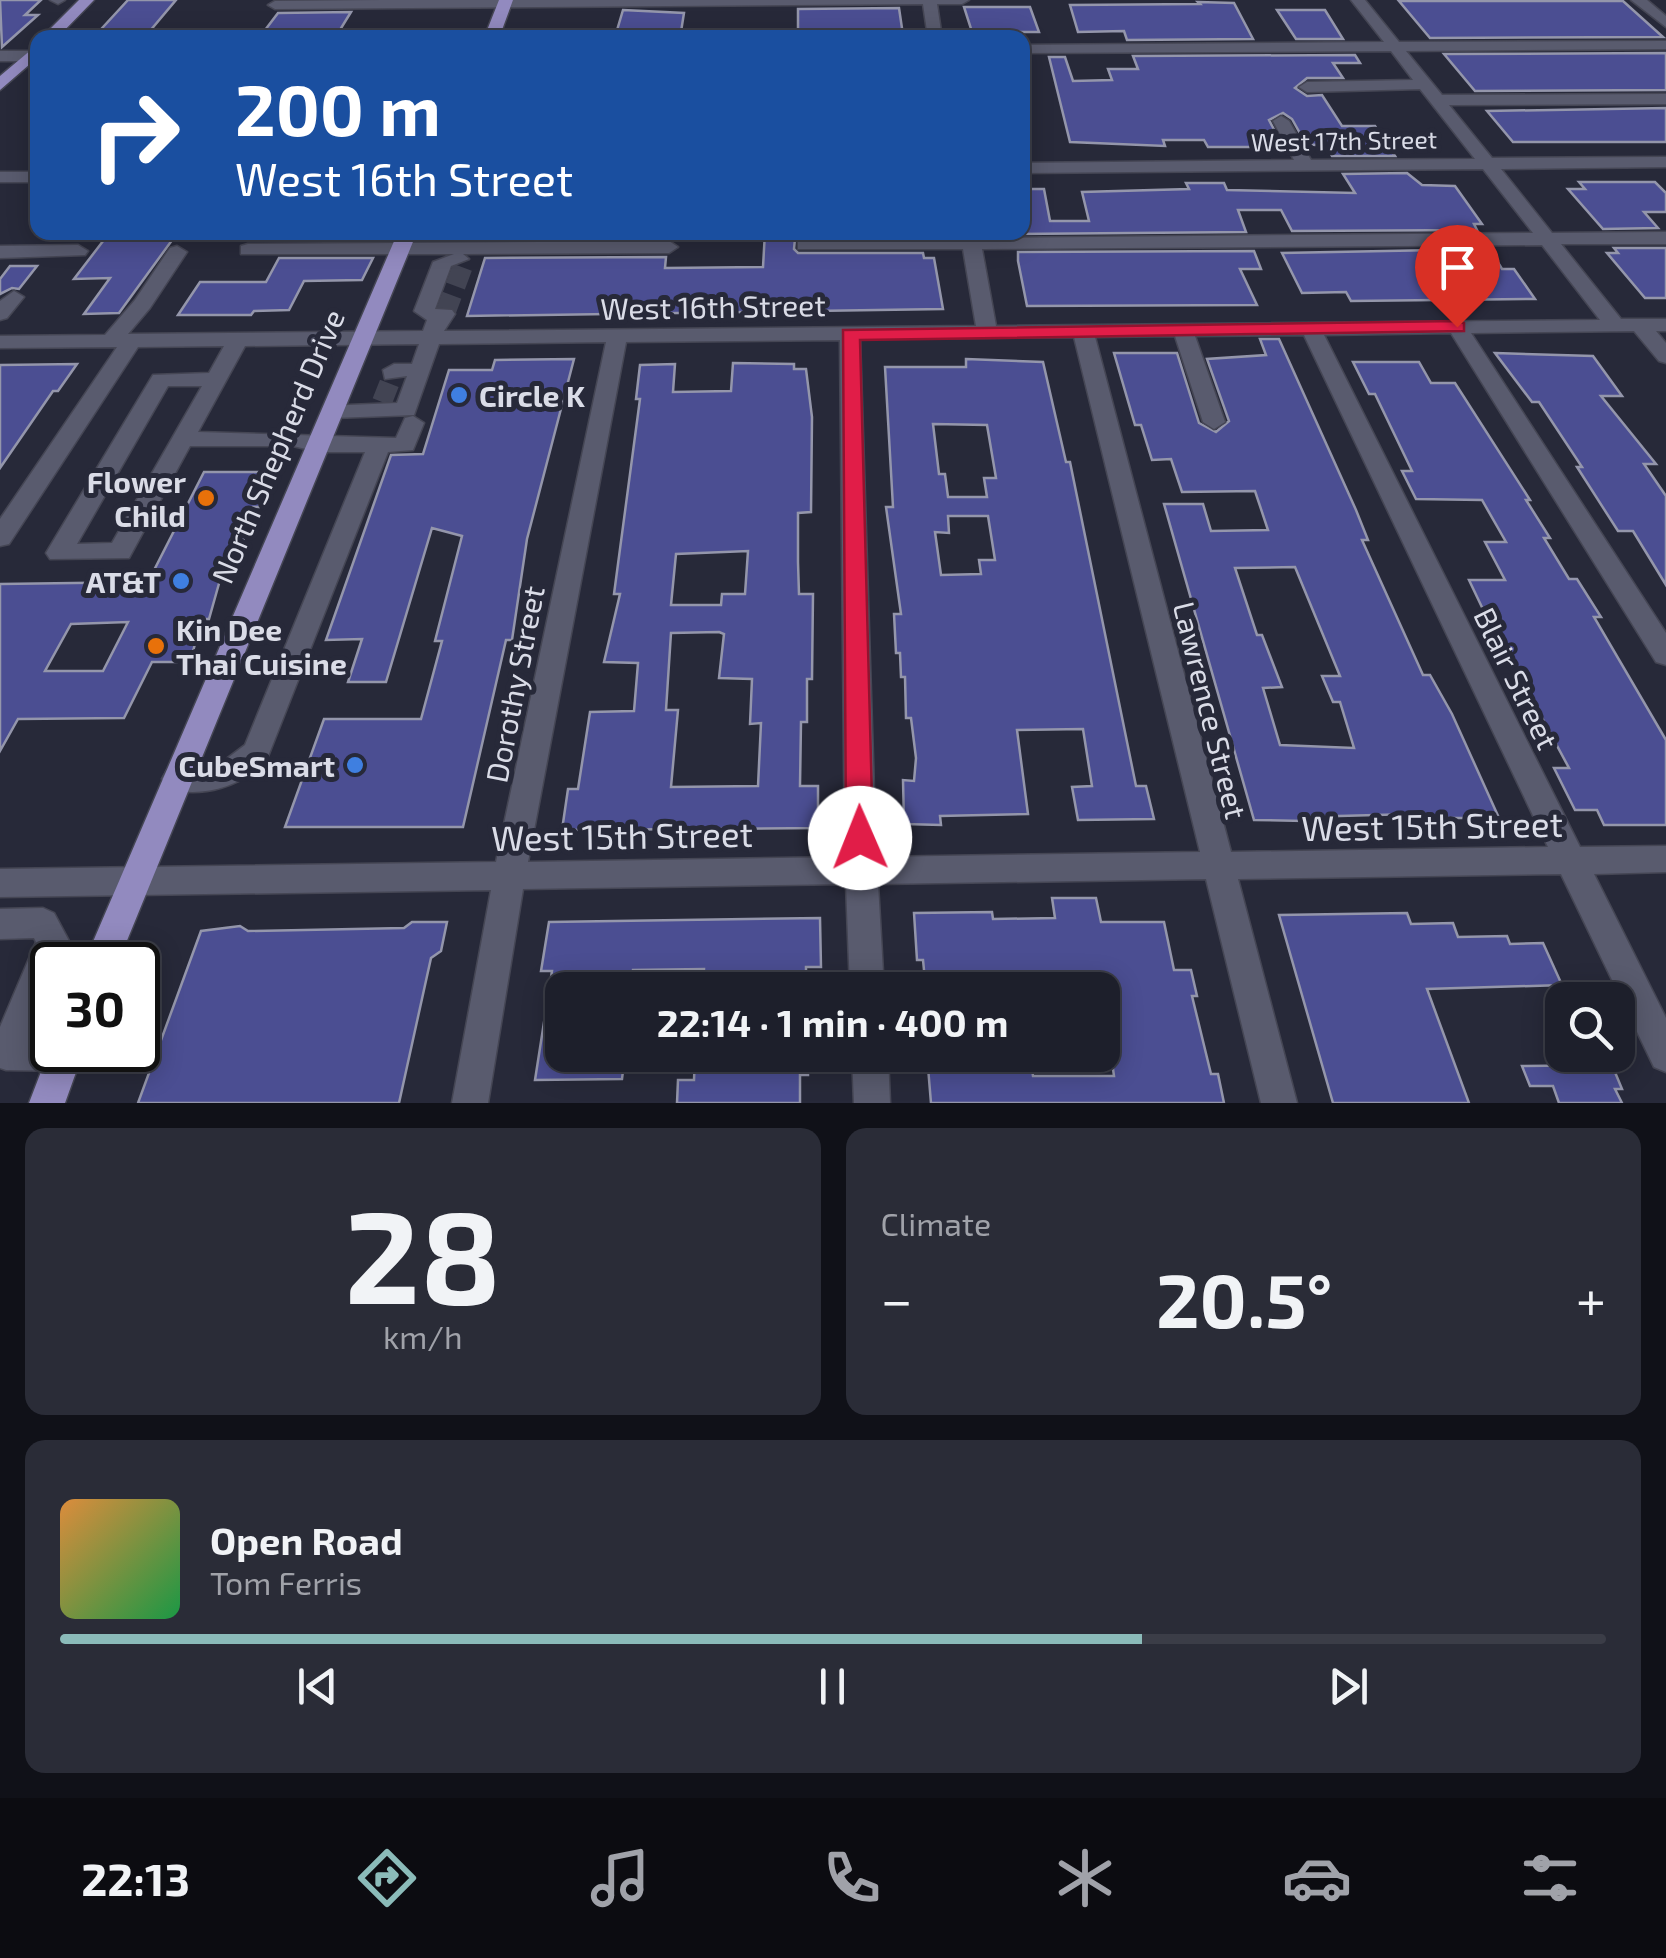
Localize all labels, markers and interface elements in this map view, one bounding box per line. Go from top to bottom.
text: 200 m [235,66,441,150]
icon: right [70,70,200,200]
street label: West 17th Street [1251,123,1437,157]
text: West 16th Street [235,151,573,205]
pin [1415,225,1500,328]
icon: arrive [1430,240,1485,295]
street label: West 16th Street [600,286,826,326]
street label: North Shepherd Drive [203,304,351,588]
place label: Circle K [479,377,585,413]
marker: Circle K [448,384,470,406]
place label: Flower Child [87,463,186,533]
marker: Flower Child [195,487,217,509]
place label: AT&T [86,563,161,599]
marker: AT&T [170,570,192,592]
street label: Dorothy Street [477,583,551,785]
street label: Lawrence Street [1167,598,1255,822]
street label: Blair Street [1467,601,1567,755]
place label: Kin Dee Thai Cuisine [176,611,347,681]
marker: Kin Dee Thai Cuisine [145,635,167,657]
place label: CubeSmart [179,747,335,783]
marker: CubeSmart [344,754,366,776]
position arrow [808,786,912,890]
street label: West 15th Street [1301,802,1563,848]
street label: West 15th Street [491,812,753,858]
speed limit sign: 30 [30,942,160,1072]
map controls [1545,982,1635,1072]
button: search [1545,982,1635,1072]
text: 22:14 · 1 min · 400 m [657,999,1008,1045]
text: 28 [344,1174,501,1330]
text: Climate [881,1204,991,1242]
text: 20.5° [1156,1253,1332,1343]
text: − [881,1265,913,1331]
text: + [1576,1265,1606,1331]
text: km/h [383,1317,462,1355]
text: Open Road [210,1517,403,1563]
text: Tom Ferris [210,1563,362,1601]
icon: previous [290,1659,345,1714]
icon: pause [805,1659,860,1714]
icon: next [1321,1659,1376,1714]
icon: directions [352,1843,422,1913]
icon: music [585,1843,655,1913]
icon: phone [817,1843,887,1913]
icon: climate [1050,1843,1120,1913]
icon: car [1282,1843,1352,1913]
icon: filters [1515,1843,1585,1913]
text: 22:13 [81,1851,190,1905]

